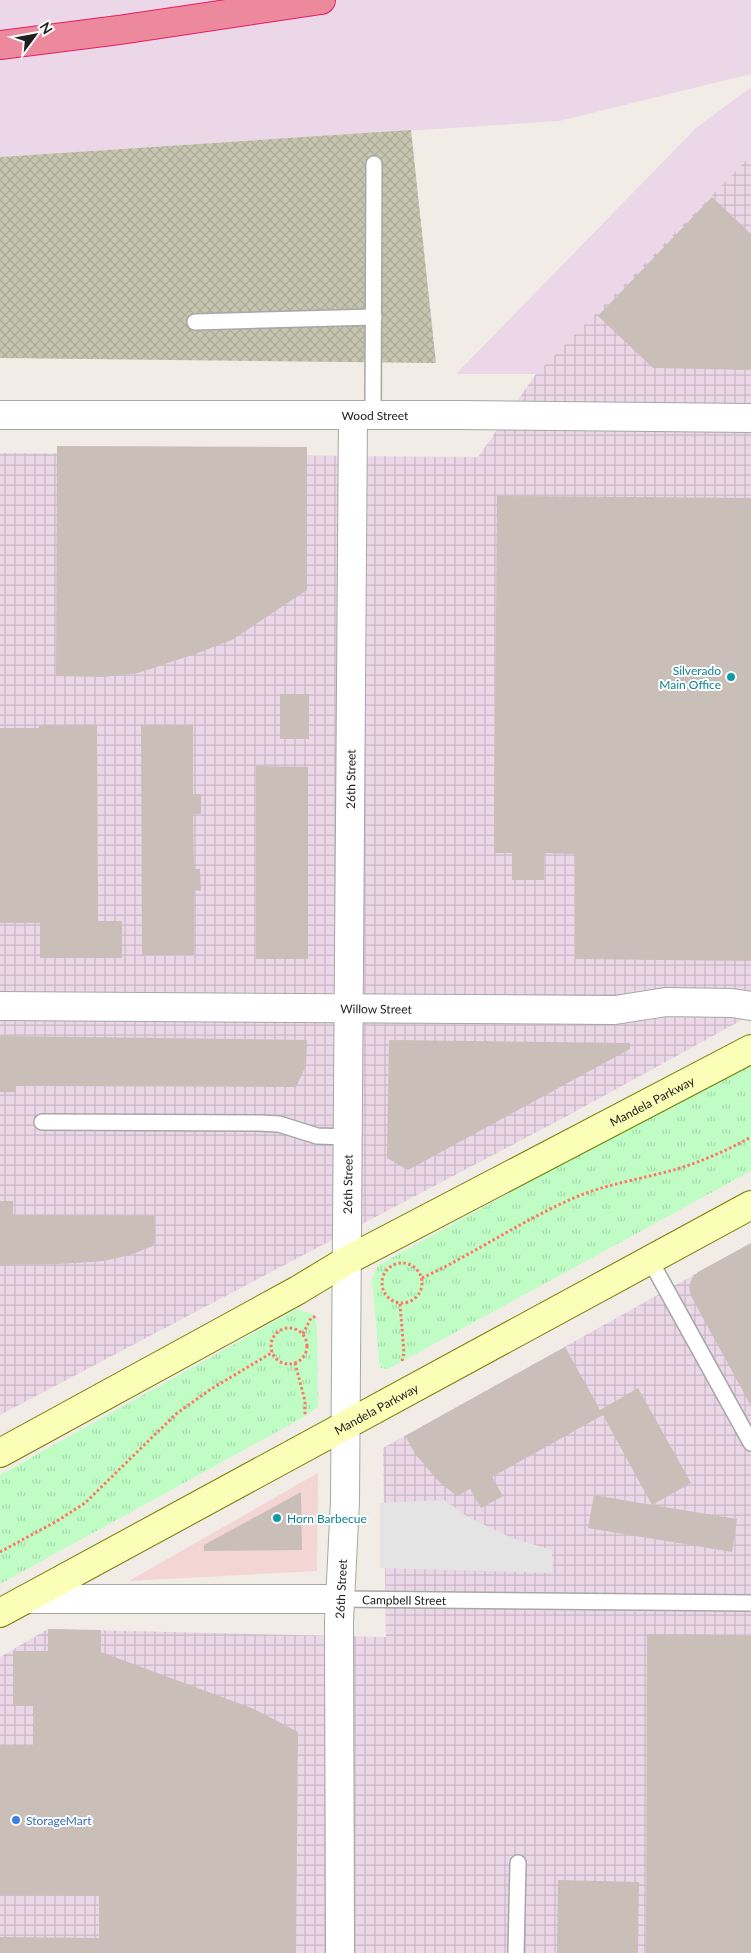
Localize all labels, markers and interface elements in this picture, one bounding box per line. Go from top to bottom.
north arrow [10,10,60,60]
text: N [36,19,57,37]
street label: Wood Street [342,408,409,423]
place label: Silverado Main Office [659,663,721,692]
marker: Silverado Main Office [725,671,737,683]
street label: 26th Street [343,749,358,809]
street label: Willow Street [340,1001,413,1016]
street label: Mandela Parkway [607,1072,697,1129]
street label: 26th Street [340,1154,355,1214]
street label: Mandela Parkway [331,1379,421,1438]
place label: Horn Barbecue [287,1511,367,1526]
marker: Horn Barbecue [271,1512,283,1524]
street label: 26th Street [332,1558,350,1619]
street label: Campbell Street [362,1592,447,1608]
place label: StorageMart [26,1813,92,1828]
marker: StorageMart [10,1814,22,1826]

